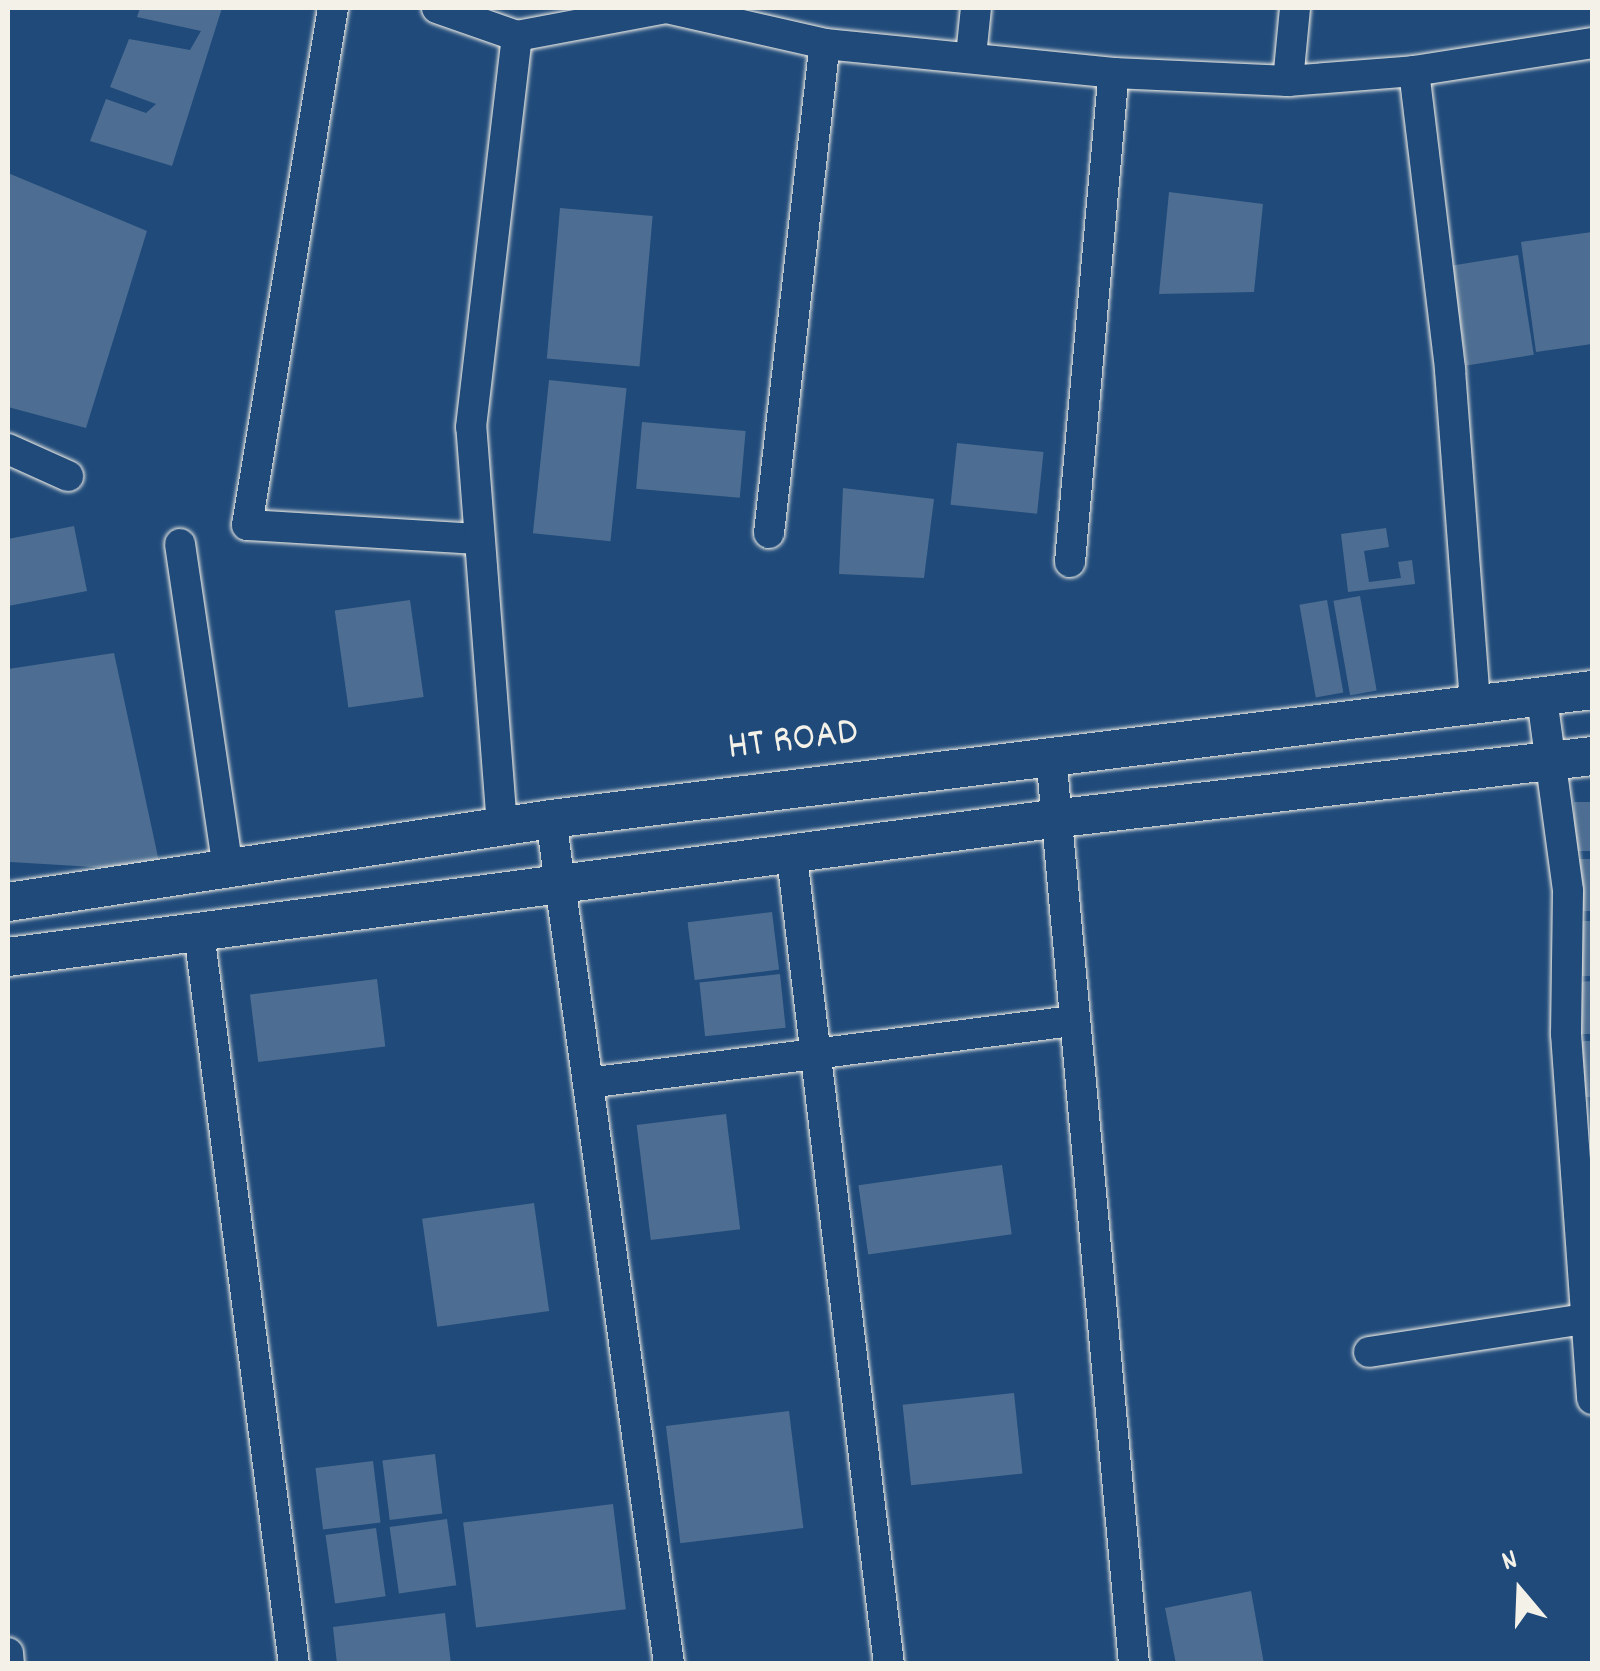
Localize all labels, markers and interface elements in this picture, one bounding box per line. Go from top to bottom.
street label: HT ROAD [725,710,861,774]
north arrow [1470,1541,1570,1641]
text: N [1497,1541,1523,1584]

